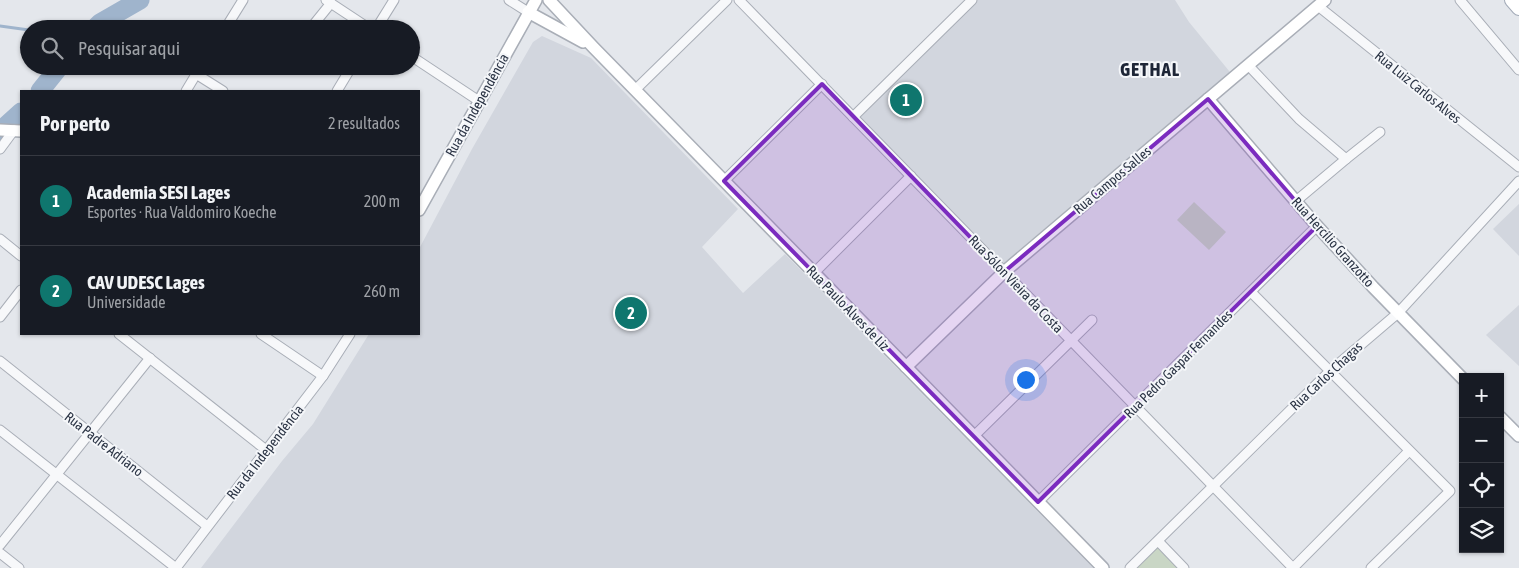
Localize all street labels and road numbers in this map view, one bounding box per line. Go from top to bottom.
street label: Rua Luiz Carlos Alves [1372,47,1464,127]
street label: Rua da Independência [442,51,512,159]
street label: Rua Campos Salles [1070,143,1154,217]
street label: Rua Hercílio Granzotto [1289,194,1377,290]
street label: Rua Sólon Vieira da Costa [965,232,1067,336]
street label: Rua Paulo Alves de Liz [803,262,893,354]
street label: Rua Pedro Gaspar Fernandes [1121,307,1235,421]
street label: Rua Carlos Chagas [1287,338,1365,414]
street label: Rua da Independência [223,402,307,502]
street label: Rua Padre Adriano [62,408,146,480]

